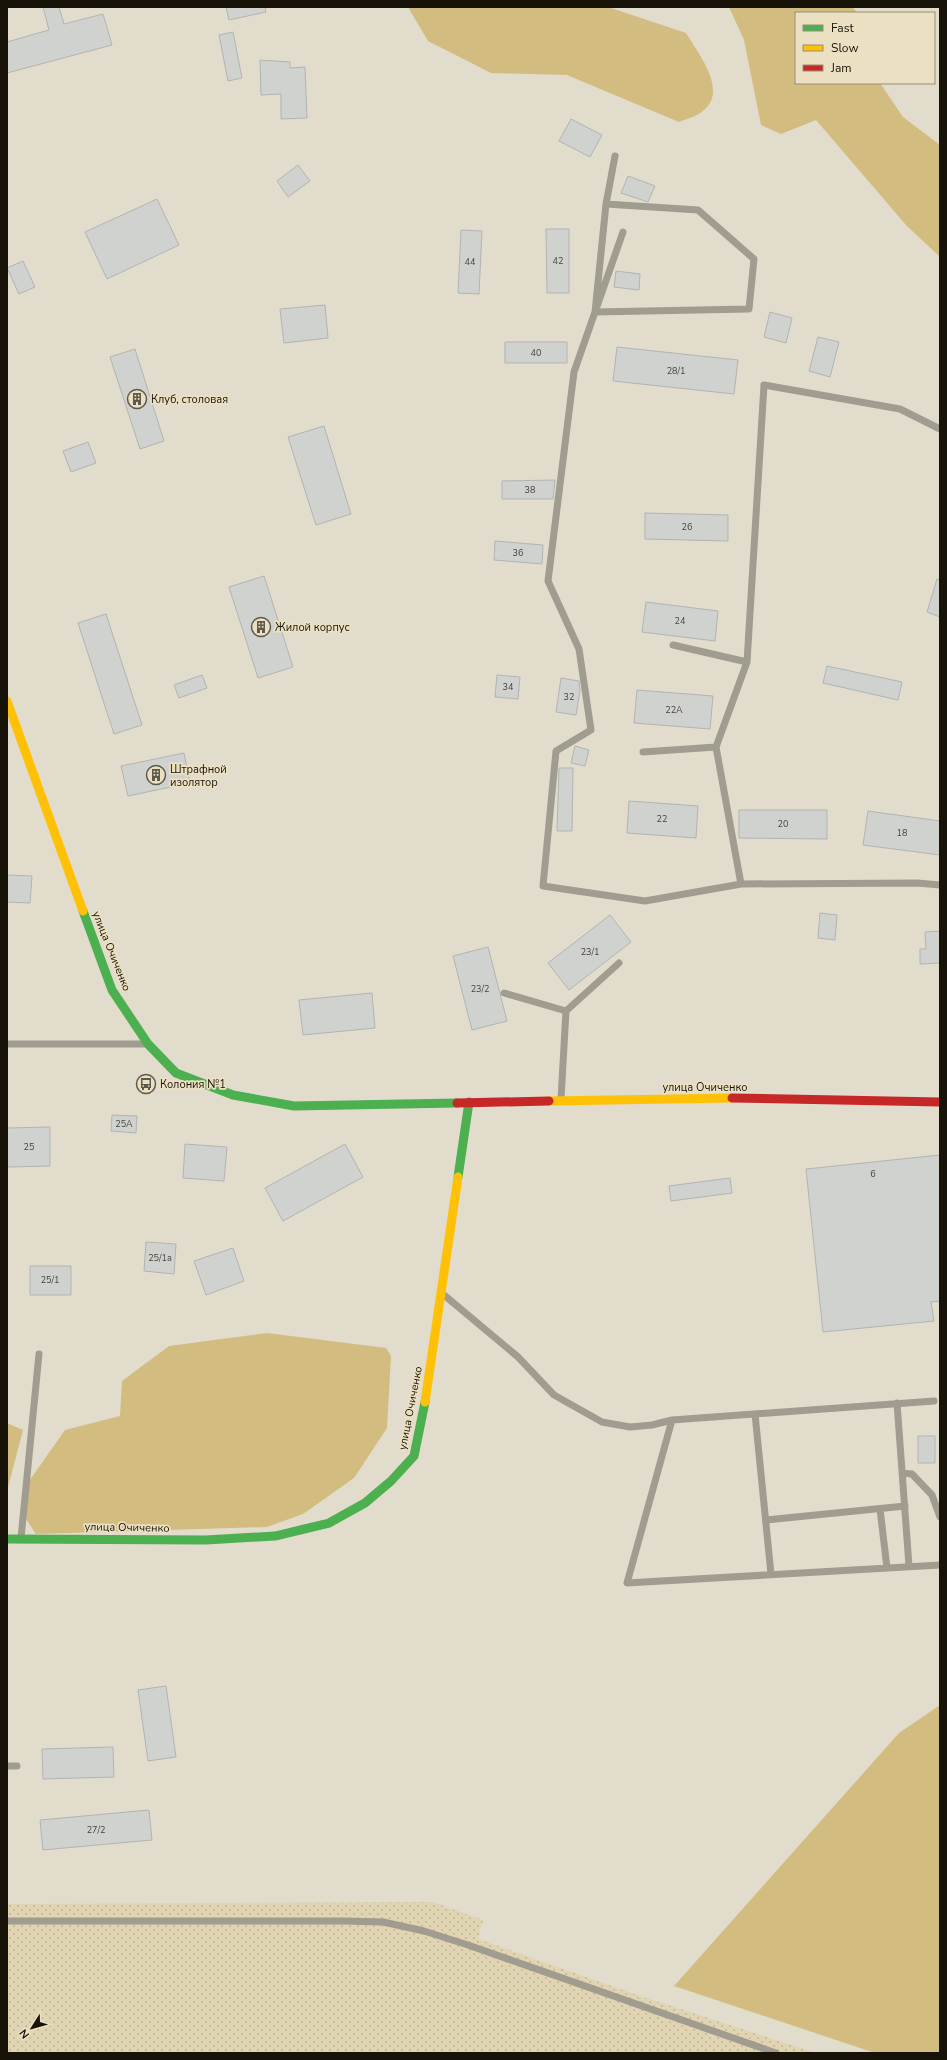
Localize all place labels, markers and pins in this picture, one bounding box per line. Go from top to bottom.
building icon: Клуб, столовая [126,388,148,410]
place label: Клуб, столовая [151,392,228,407]
building icon: Жилой корпус [250,616,272,638]
place label: Жилой корпус [275,620,350,635]
place label: Штрафной изолятор [170,762,227,790]
building icon: Штрафной изолятор [145,764,167,786]
bus stop icon: Колония №1 [135,1073,157,1095]
place label: Колония №1 [160,1077,226,1092]

